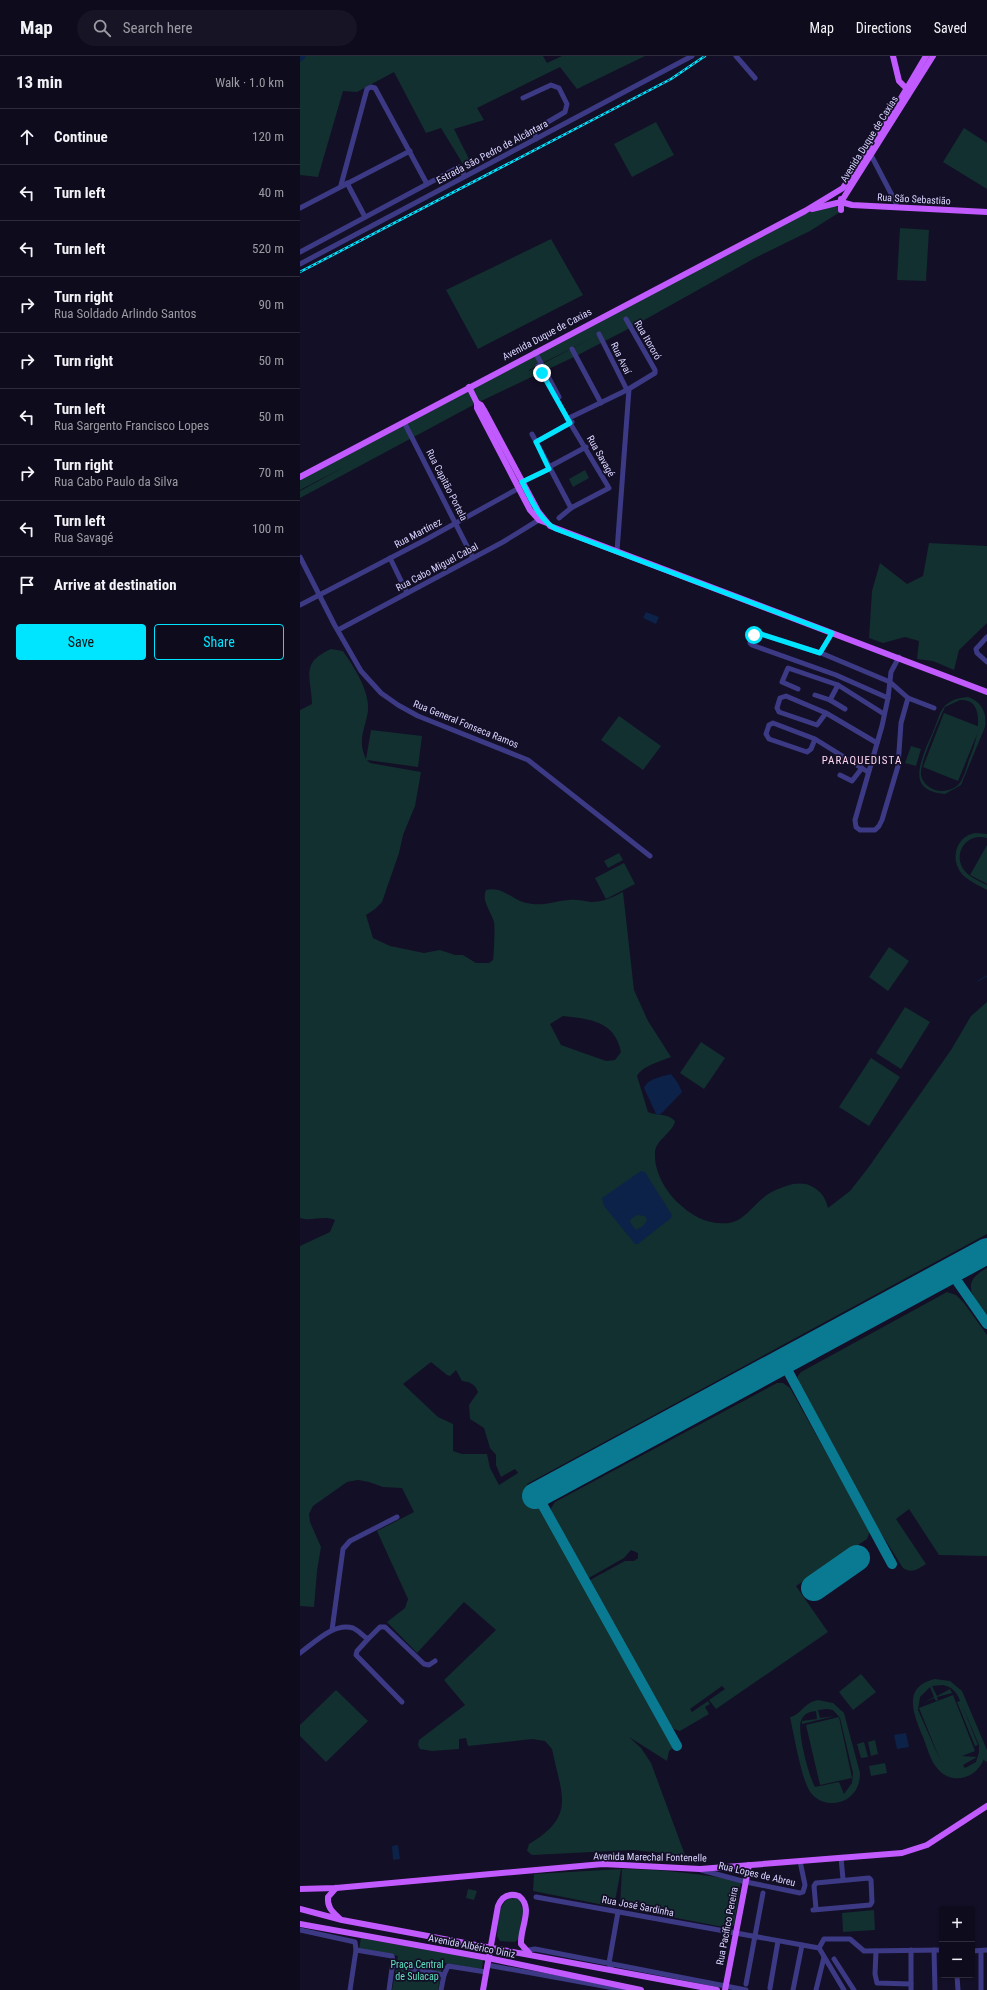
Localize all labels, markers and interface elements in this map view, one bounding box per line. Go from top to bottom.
search box [77,10,357,46]
text: Map [20,16,53,39]
icon: search [91,17,113,39]
text: Search here [123,19,193,37]
text: Map [810,20,834,36]
text: Directions [856,20,912,36]
text: Saved [934,20,967,36]
text: 13 min [16,72,62,92]
text: Walk · 1.0 km [215,75,284,90]
street label: Avenida Duque de Caxias [838,94,900,184]
street label: Estrada São Pedro de Alcântara [434,118,550,186]
icon: ahead [16,126,38,148]
text: Continue [54,128,108,146]
text: 120 m [252,129,284,144]
icon: left [16,182,38,204]
text: Turn left [54,184,105,202]
text: 40 m [258,185,284,200]
street label: Rua São Sebastião [877,192,951,206]
icon: left [16,238,38,260]
text: Turn left [54,240,105,258]
text: 520 m [252,241,284,256]
text: Turn right [54,288,113,306]
icon: right [16,294,38,316]
text: 90 m [258,297,284,312]
text: Rua Soldado Arlindo Santos [54,306,196,321]
street label: Avenida Duque de Caxias [501,306,594,362]
street label: Rua Itororó [632,318,664,362]
street label: Rua Avaí [609,340,634,376]
icon: right [16,350,38,372]
text: Turn right [54,352,113,370]
text: 50 m [258,353,284,368]
route end [533,364,551,382]
text: Turn left [54,400,105,418]
icon: left [16,406,38,428]
text: 50 m [258,409,284,424]
text: Rua Sargento Francisco Lopes [54,418,209,433]
street label: Rua Savagé [585,433,617,479]
street label: Rua Capitão Portela [424,448,470,523]
text: Turn right [54,456,113,474]
icon: right [16,462,38,484]
text: 70 m [258,465,284,480]
text: Rua Cabo Paulo da Silva [54,474,178,489]
text: Turn left [54,512,105,530]
street label: Rua Martínez [392,516,444,550]
icon: left [16,518,38,540]
text: 100 m [252,521,284,536]
text: Rua Savagé [54,530,113,545]
street label: Rua Cabo Miguel Cabal [394,541,480,593]
icon: arrive [16,574,38,596]
text: Arrive at destination [54,576,177,594]
button: Save [16,624,146,660]
button: Share [154,624,284,660]
route start [745,626,763,644]
street label: Rua General Fonseca Ramos [412,698,521,750]
district label: PARAQUEDISTA [822,754,902,767]
street label: Avenida Marechal Fontenelle [593,1851,707,1863]
street label: Rua Lopes de Abreu [717,1860,797,1888]
street label: Rua Pacífico Pereira [714,1886,740,1966]
street label: Rua José Sardinha [601,1894,675,1918]
map controls [939,1906,975,1978]
button: + [939,1906,975,1942]
street label: Avenida Albérico Diniz [428,1932,516,1960]
button: − [939,1942,975,1978]
park label: Praça Central de Sulacap [391,1959,443,1982]

